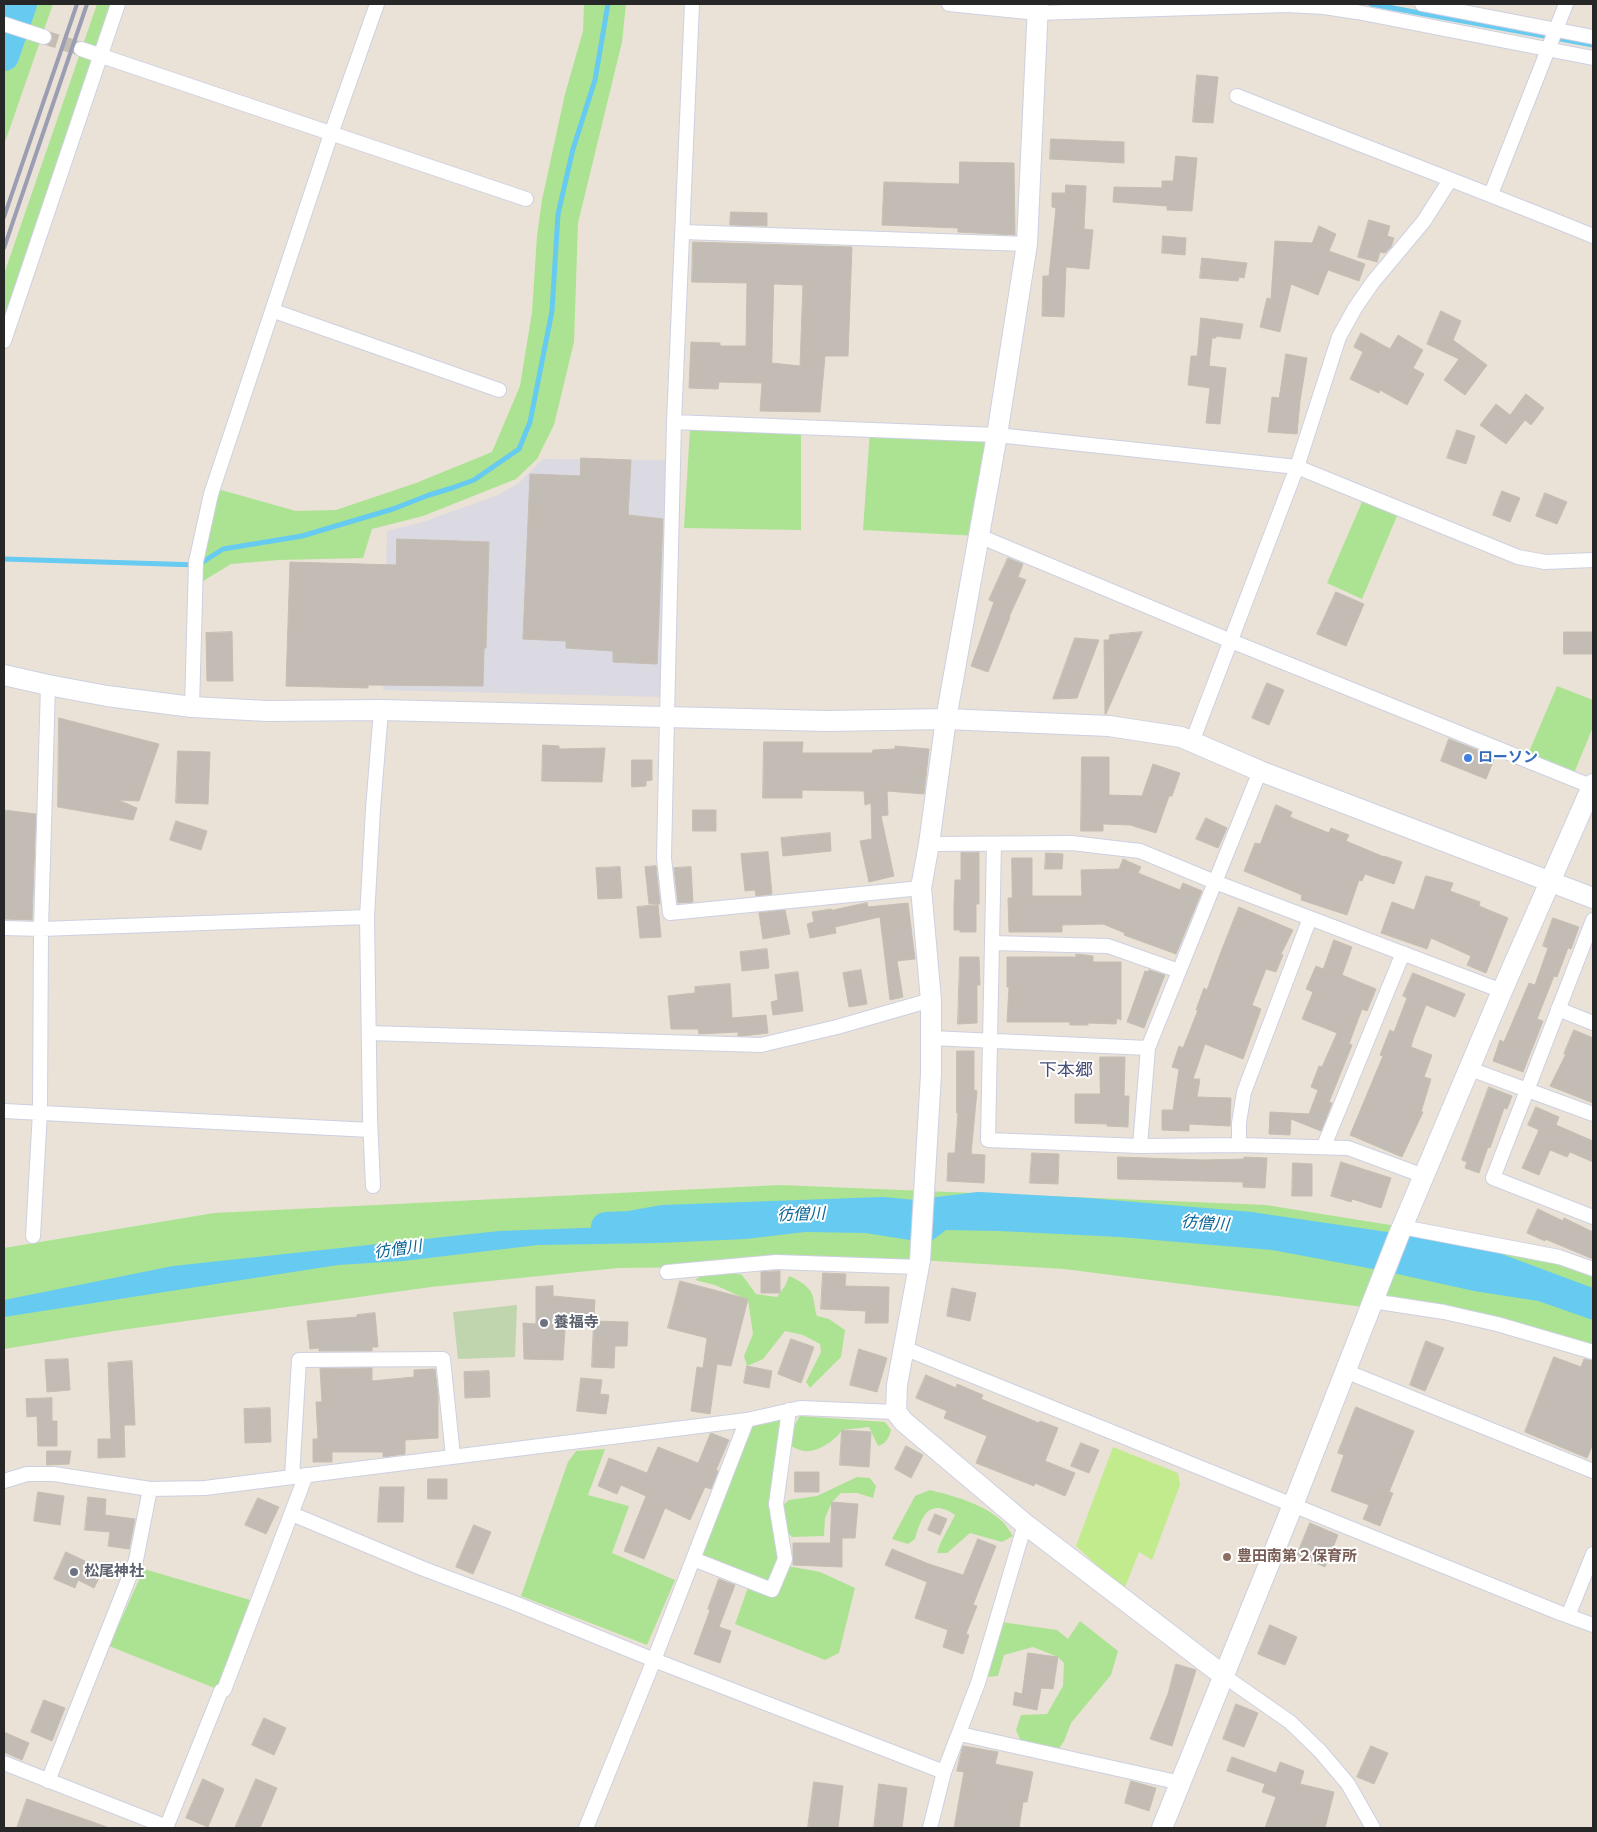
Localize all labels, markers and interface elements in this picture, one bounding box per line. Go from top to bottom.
place label: ローソン [1478,749,1538,767]
marker: ローソン [1462,752,1474,764]
district label: 下本郷 [1039,1060,1093,1082]
water label: 彷僧川 [777,1205,825,1225]
water label: 彷僧川 [1180,1213,1230,1235]
water label: 彷僧川 [373,1237,423,1263]
place label: 養福寺 [554,1314,599,1332]
marker: 養福寺 [538,1317,550,1329]
place label: 豊田南第２保育所 [1237,1548,1357,1566]
marker: 豊田南第２保育所 [1221,1551,1233,1563]
place label: 松尾神社 [84,1563,144,1581]
marker: 松尾神社 [68,1566,80,1578]

